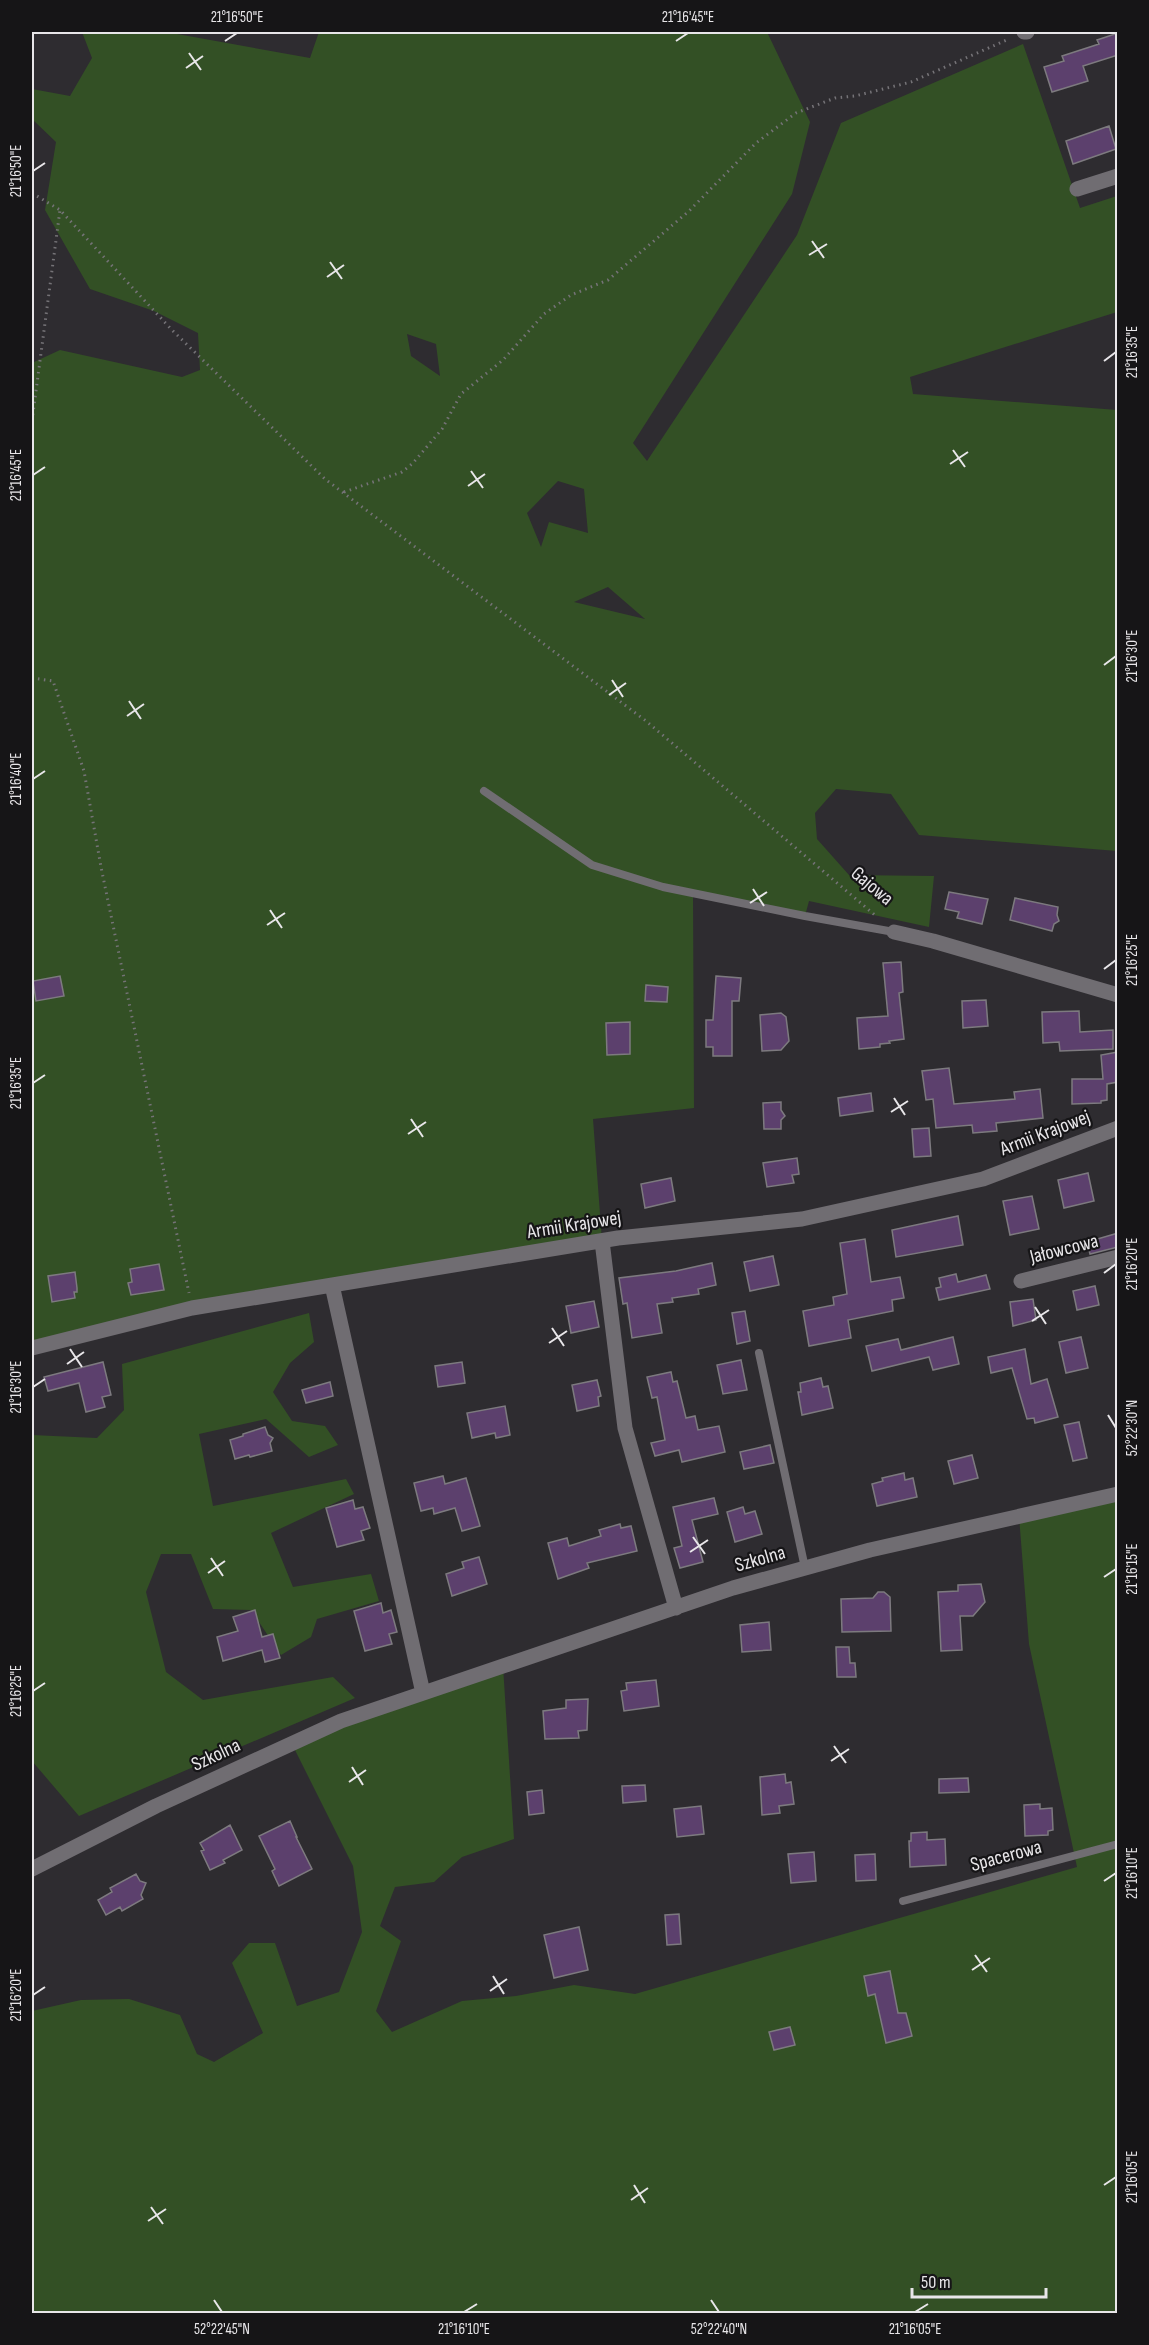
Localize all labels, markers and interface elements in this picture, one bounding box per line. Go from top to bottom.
text: 21°16'50"E [211,8,263,27]
text: 21°16'45"E [662,8,714,27]
text: 21°16'50"E [7,145,26,197]
text: 21°16'35"E [1123,326,1142,378]
text: 21°16'45"E [7,449,26,501]
text: 21°16'30"E [1123,630,1142,682]
text: 21°16'40"E [7,753,26,805]
street label: Gajowa [846,861,898,911]
text: 21°16'25"E [1123,934,1142,986]
text: 21°16'35"E [7,1057,26,1109]
street label: Armii Krajowej [996,1105,1094,1162]
street label: Armii Krajowej [524,1206,623,1244]
street label: Jałowcowa [1026,1229,1101,1269]
text: 21°16'20"E [1123,1238,1142,1290]
text: 21°16'30"E [7,1361,26,1413]
text: 52°22'30"N [1123,1400,1142,1456]
street label: Szkolna [732,1540,788,1578]
text: 21°16'15"E [1123,1543,1142,1595]
text: 21°16'25"E [7,1665,26,1717]
street label: Szkolna [188,1733,244,1777]
street label: Spacerowa [968,1835,1044,1877]
text: 21°16'10"E [1123,1847,1142,1899]
text: 21°16'20"E [7,1969,26,2021]
text: 21°16'05"E [1123,2151,1142,2203]
scale bar [912,2261,1046,2299]
text: 50 m [921,2272,951,2293]
text: 52°22'45"N [194,2320,250,2339]
text: 21°16'10"E [438,2320,490,2339]
text: 52°22'40"N [691,2320,747,2339]
text: 21°16'05"E [889,2320,941,2339]

